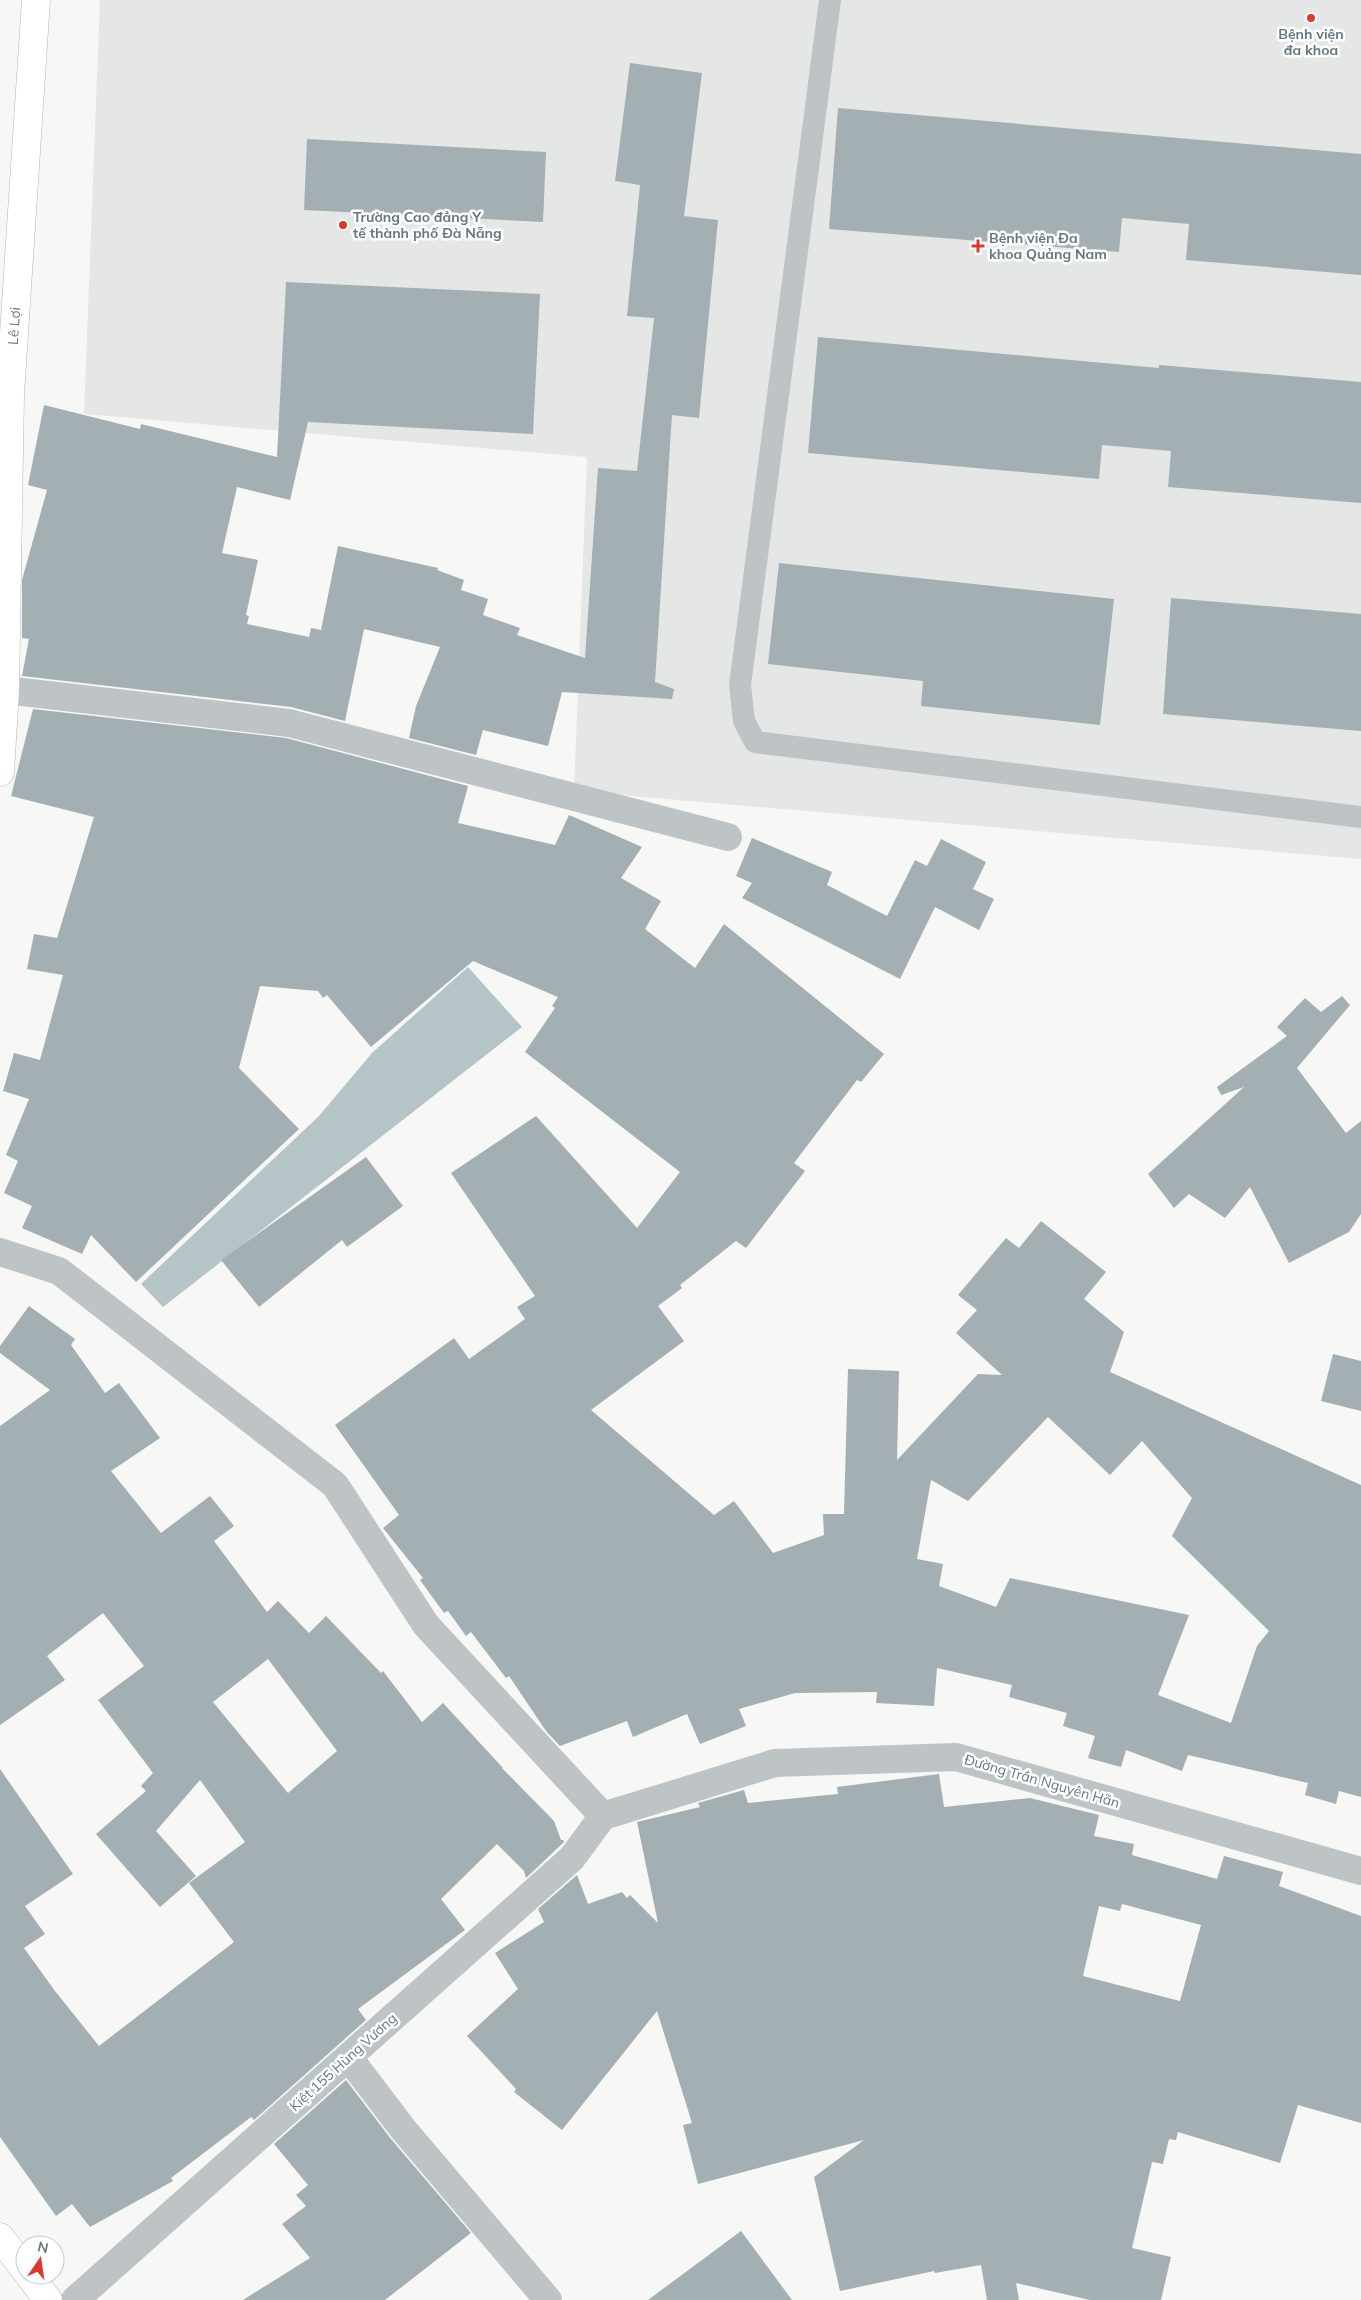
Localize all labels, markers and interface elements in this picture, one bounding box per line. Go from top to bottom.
marker: Bệnh viện đa khoa [1305,12,1317,24]
place label: Bệnh viện đa khoa [1278,25,1344,59]
place label: Trường Cao đẳng Y tế thành phố Đà Nẵng [353,208,502,242]
marker: Trường Cao đẳng Y tế thành phố Đà Nẵng [337,219,349,231]
place label: Bệnh viện Đa khoa Quảng Nam [989,229,1107,263]
marker: Bệnh viện Đa khoa Quảng Nam [971,239,985,253]
street label: Lê Lợi [4,307,24,345]
street label: Đường Trần Nguyên Hãn [962,1750,1122,1812]
street label: Kiệt 155 Hùng Vương [286,2009,400,2115]
north arrow [15,2235,65,2285]
text: N [36,2237,50,2257]

